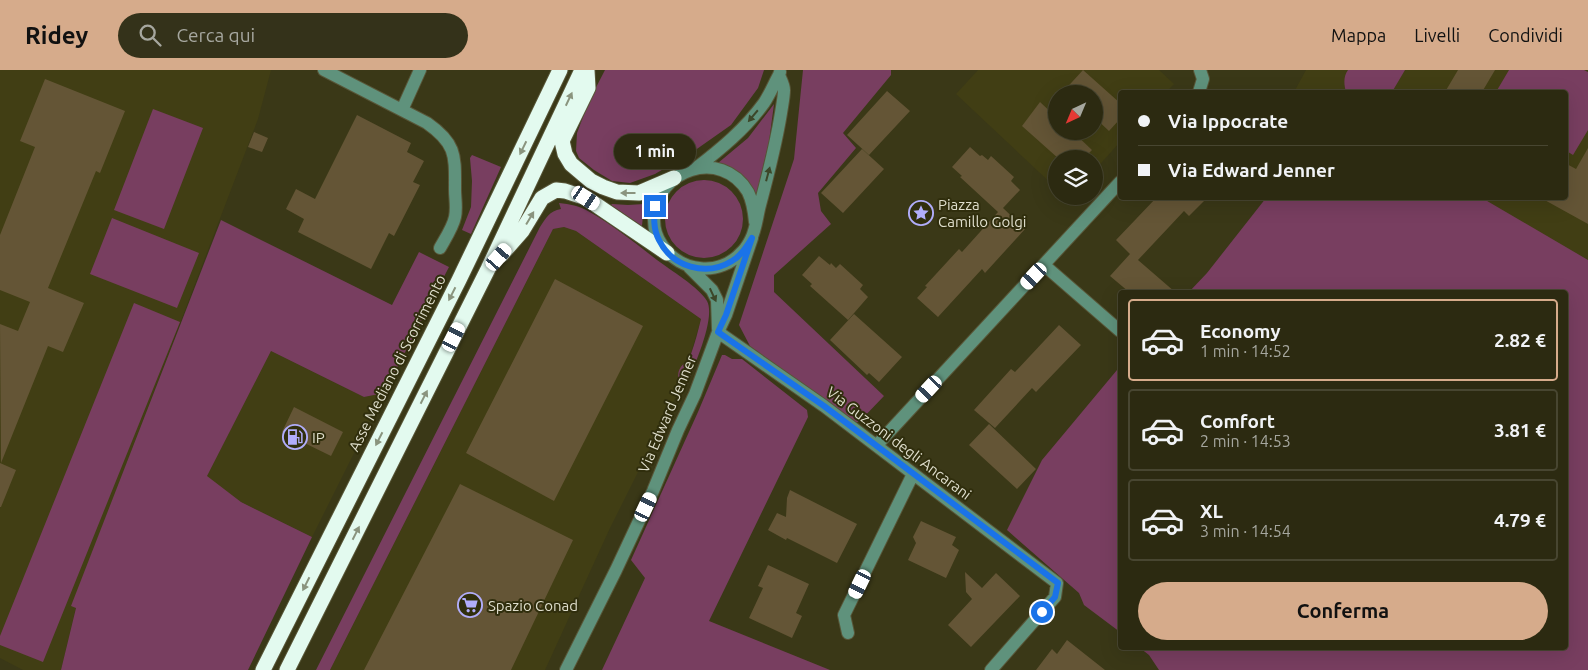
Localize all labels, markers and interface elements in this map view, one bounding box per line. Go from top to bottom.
search box [118,13,468,58]
icon: search [136,21,164,49]
text: Ridey [25,22,88,49]
text: Cerca qui [176,24,255,46]
text: Mappa [1331,25,1386,45]
text: Livelli [1414,25,1460,45]
text: Condividi [1488,25,1563,45]
north arrow [1048,85,1102,140]
map controls [1048,85,1103,205]
one-way arrow [564,91,573,106]
one-way arrow [748,110,759,122]
text: Via Ippocrate [1168,110,1288,132]
callout: 1 min [614,134,696,168]
one-way arrow [519,141,527,155]
text: 1 min [635,142,675,160]
button: layers [1048,150,1103,205]
text: Via Edward Jenner [1168,159,1335,181]
one-way arrow [764,167,772,182]
car [569,183,602,213]
one-way arrow [620,189,636,197]
route end [644,195,666,217]
place label: Piazza Camillo Golgi [938,196,1027,230]
place icon: Piazza Camillo Golgi [908,200,934,226]
one-way arrow [525,211,534,224]
car [483,241,514,273]
car [1018,260,1049,292]
street label: Asse Mediano di Scorrimento [345,272,449,454]
one-way arrow [448,287,456,301]
one-way arrow [709,288,718,303]
icon: car [1140,318,1185,363]
car [440,320,467,354]
text: Economy [1200,320,1281,342]
text: 2.82 € [1494,329,1546,351]
text: 1 min · 14:52 [1200,342,1291,360]
street label: Via Edward Jenner [635,352,700,475]
car [913,373,944,405]
street label: Via Guzzoni degli Ancarani [823,383,975,503]
one-way arrow [420,390,428,405]
icon: car [1140,408,1185,453]
text: Comfort [1200,410,1275,432]
text: 3.81 € [1494,419,1546,441]
fuel station icon: IP [282,424,308,450]
place label: IP [312,429,325,446]
one-way arrow [375,432,383,446]
text: 2 min · 14:53 [1200,432,1291,450]
car [632,490,659,524]
icon: car [1140,498,1185,543]
text: XL [1200,500,1223,522]
text: 4.79 € [1494,509,1546,531]
text: 3 min · 14:54 [1200,522,1291,540]
one-way arrow [352,525,360,540]
car [846,567,873,601]
one-way arrow [302,577,310,591]
button: Conferma [1138,582,1548,640]
supermarket icon: Spazio Conad [457,592,483,618]
place label: Spazio Conad [488,597,578,614]
route start [1031,601,1053,623]

